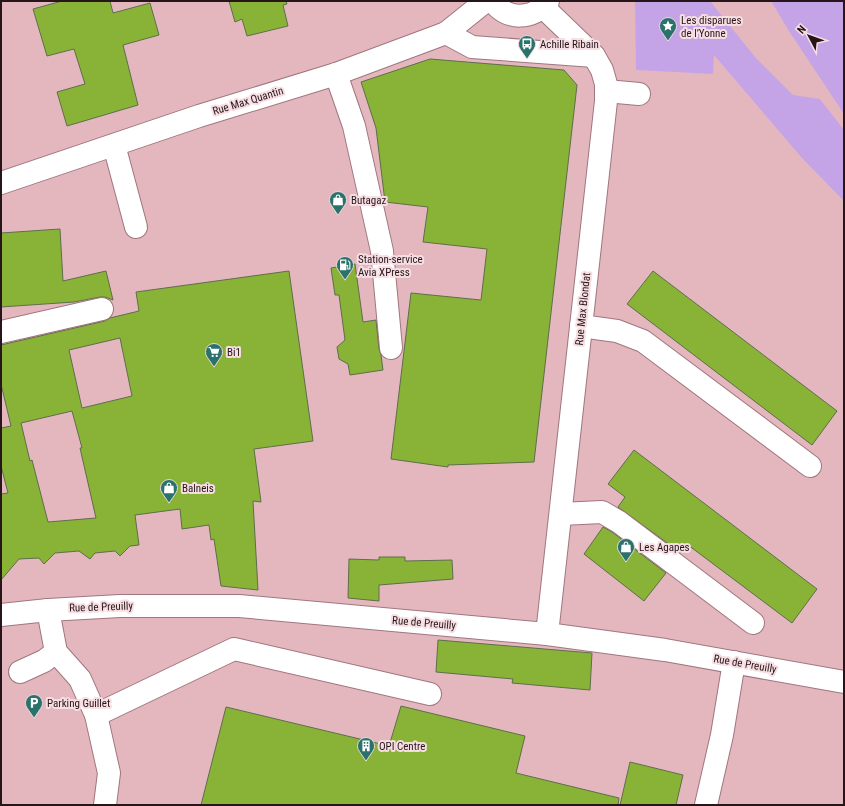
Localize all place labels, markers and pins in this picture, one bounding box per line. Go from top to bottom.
place label: Les disparues de l’Yonne [681,14,741,40]
place icon: Les disparues de l’Yonne [658,16,678,41]
bus stop icon: Achille Ribain [517,34,537,59]
place label: Achille Ribain [540,38,599,51]
shop icon: Butagaz [328,190,348,215]
place label: Butagaz [351,194,387,207]
place label: Station-service Avia XPress [358,253,423,279]
fuel station icon: Station-service Avia XPress [335,255,355,280]
supermarket icon: Bi1 [204,342,224,367]
place label: Bi1 [227,346,241,359]
shop icon: Balneis [159,478,179,503]
place label: Balneis [182,482,214,495]
shop icon: Les Agapes [616,537,636,562]
place label: Les Agapes [639,541,690,554]
parking icon: Parking Guillet [24,693,44,718]
place label: Parking Guillet [47,697,110,710]
building icon: OPI Centre [356,736,376,761]
place label: OPI Centre [379,740,425,753]

